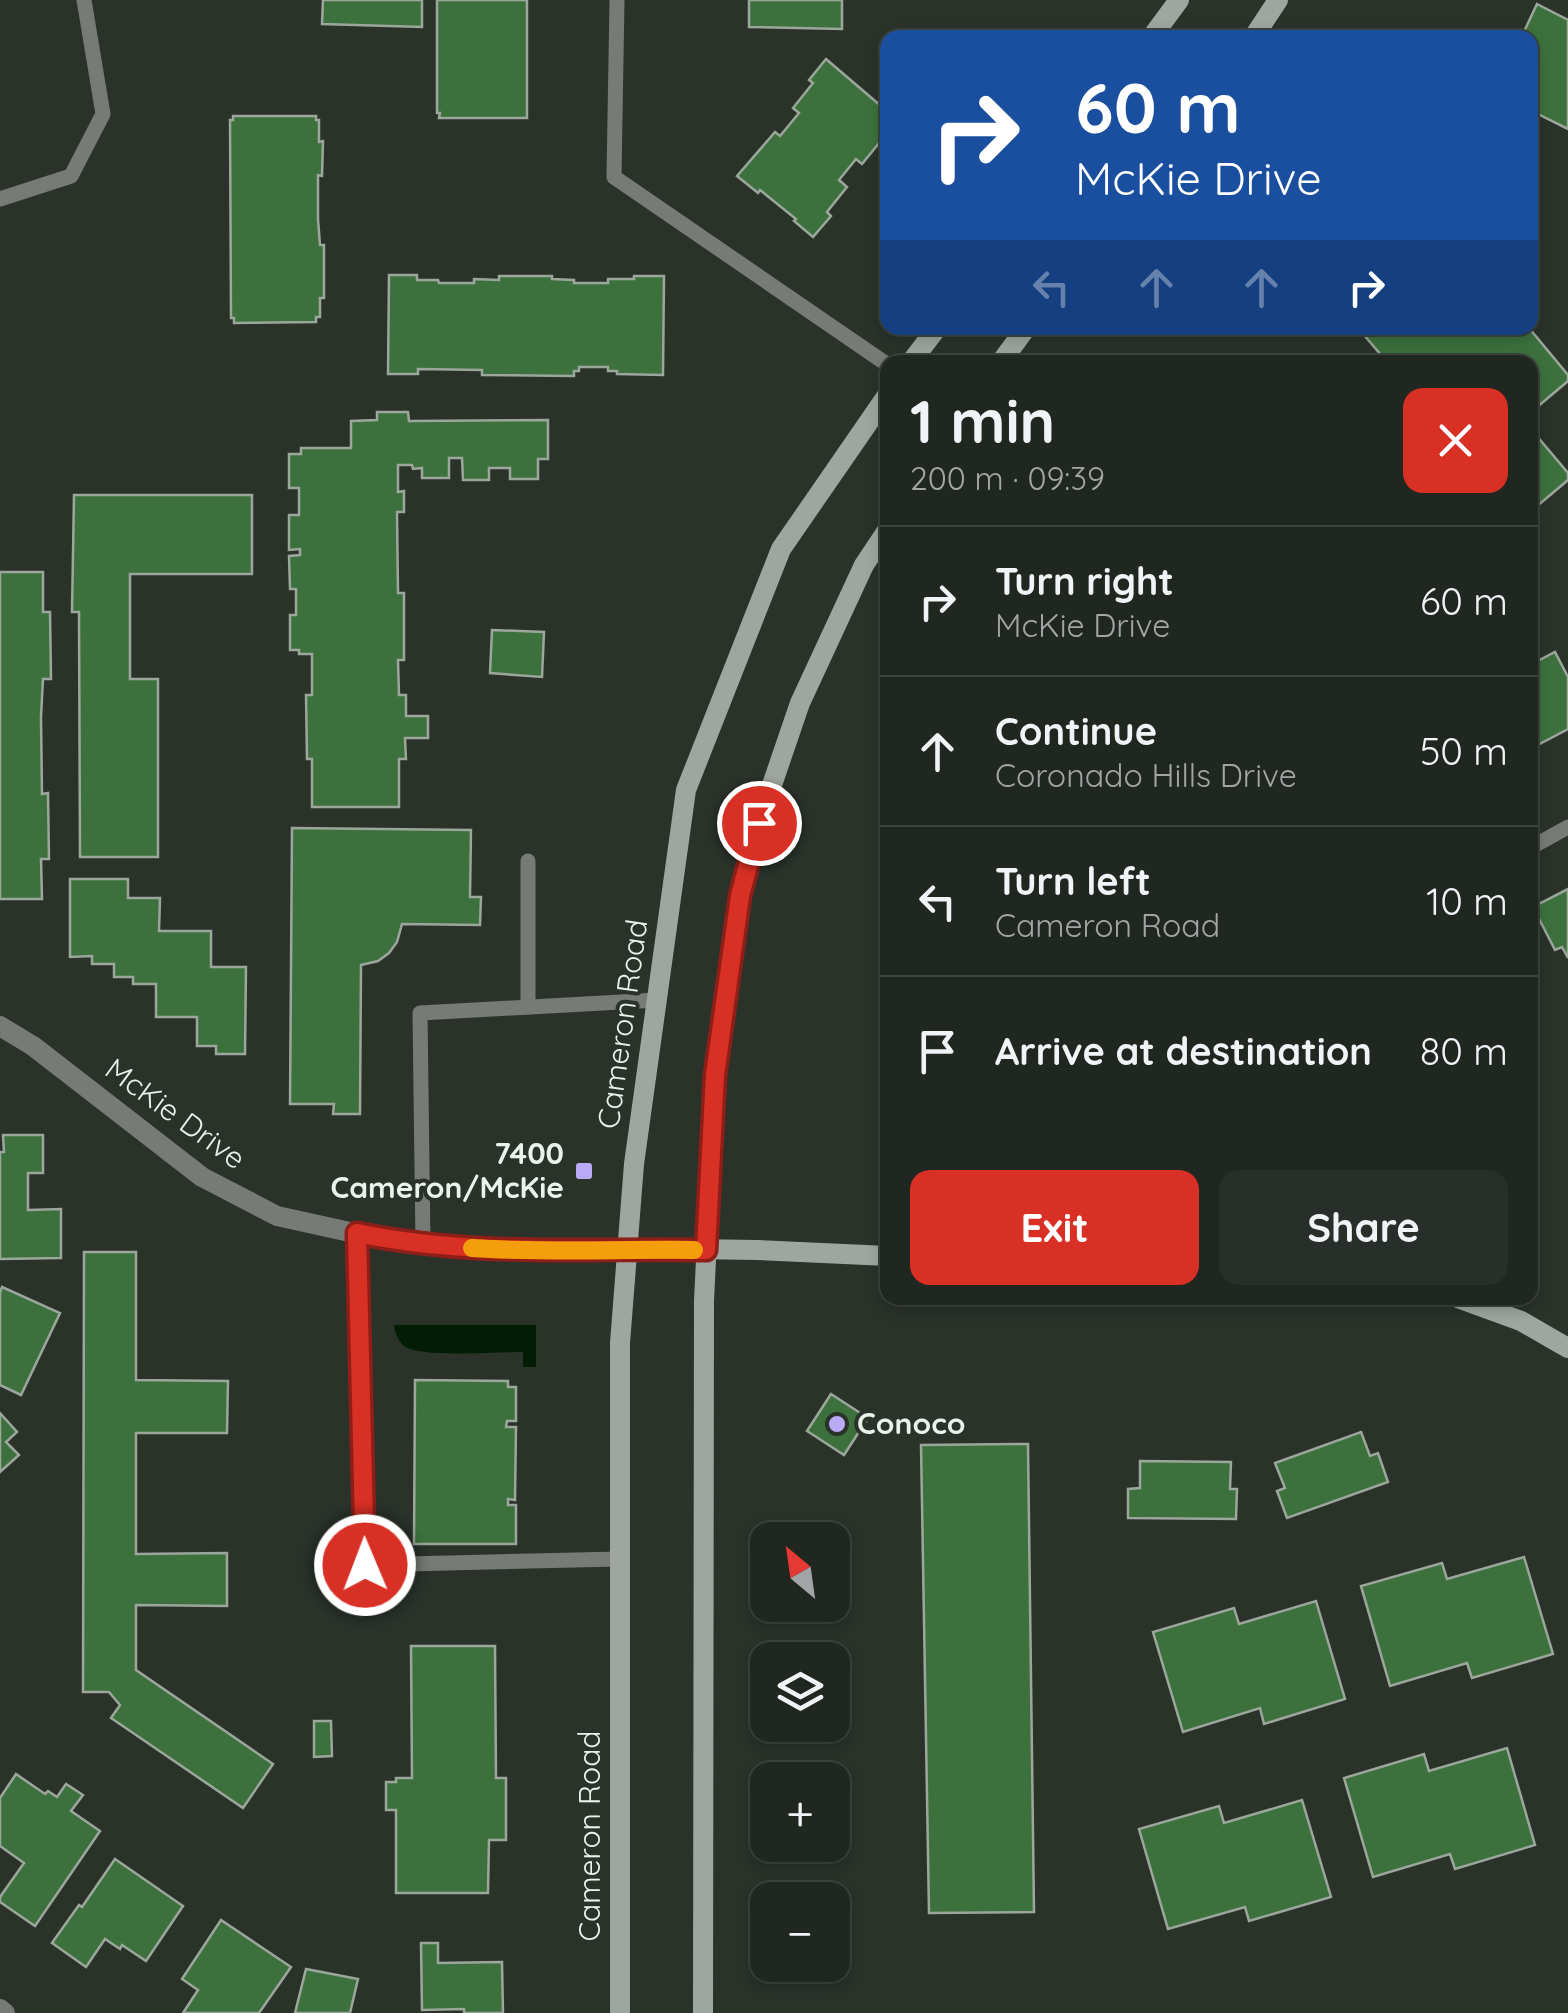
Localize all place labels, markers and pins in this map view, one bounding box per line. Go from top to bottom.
pin [717,781,802,866]
place label: 7400 Cameron/McKie [330,1134,564,1206]
marker: 7400 Cameron/McKie [573,1160,595,1182]
place label: Conoco [857,1404,965,1442]
marker: Conoco [826,1413,848,1435]

